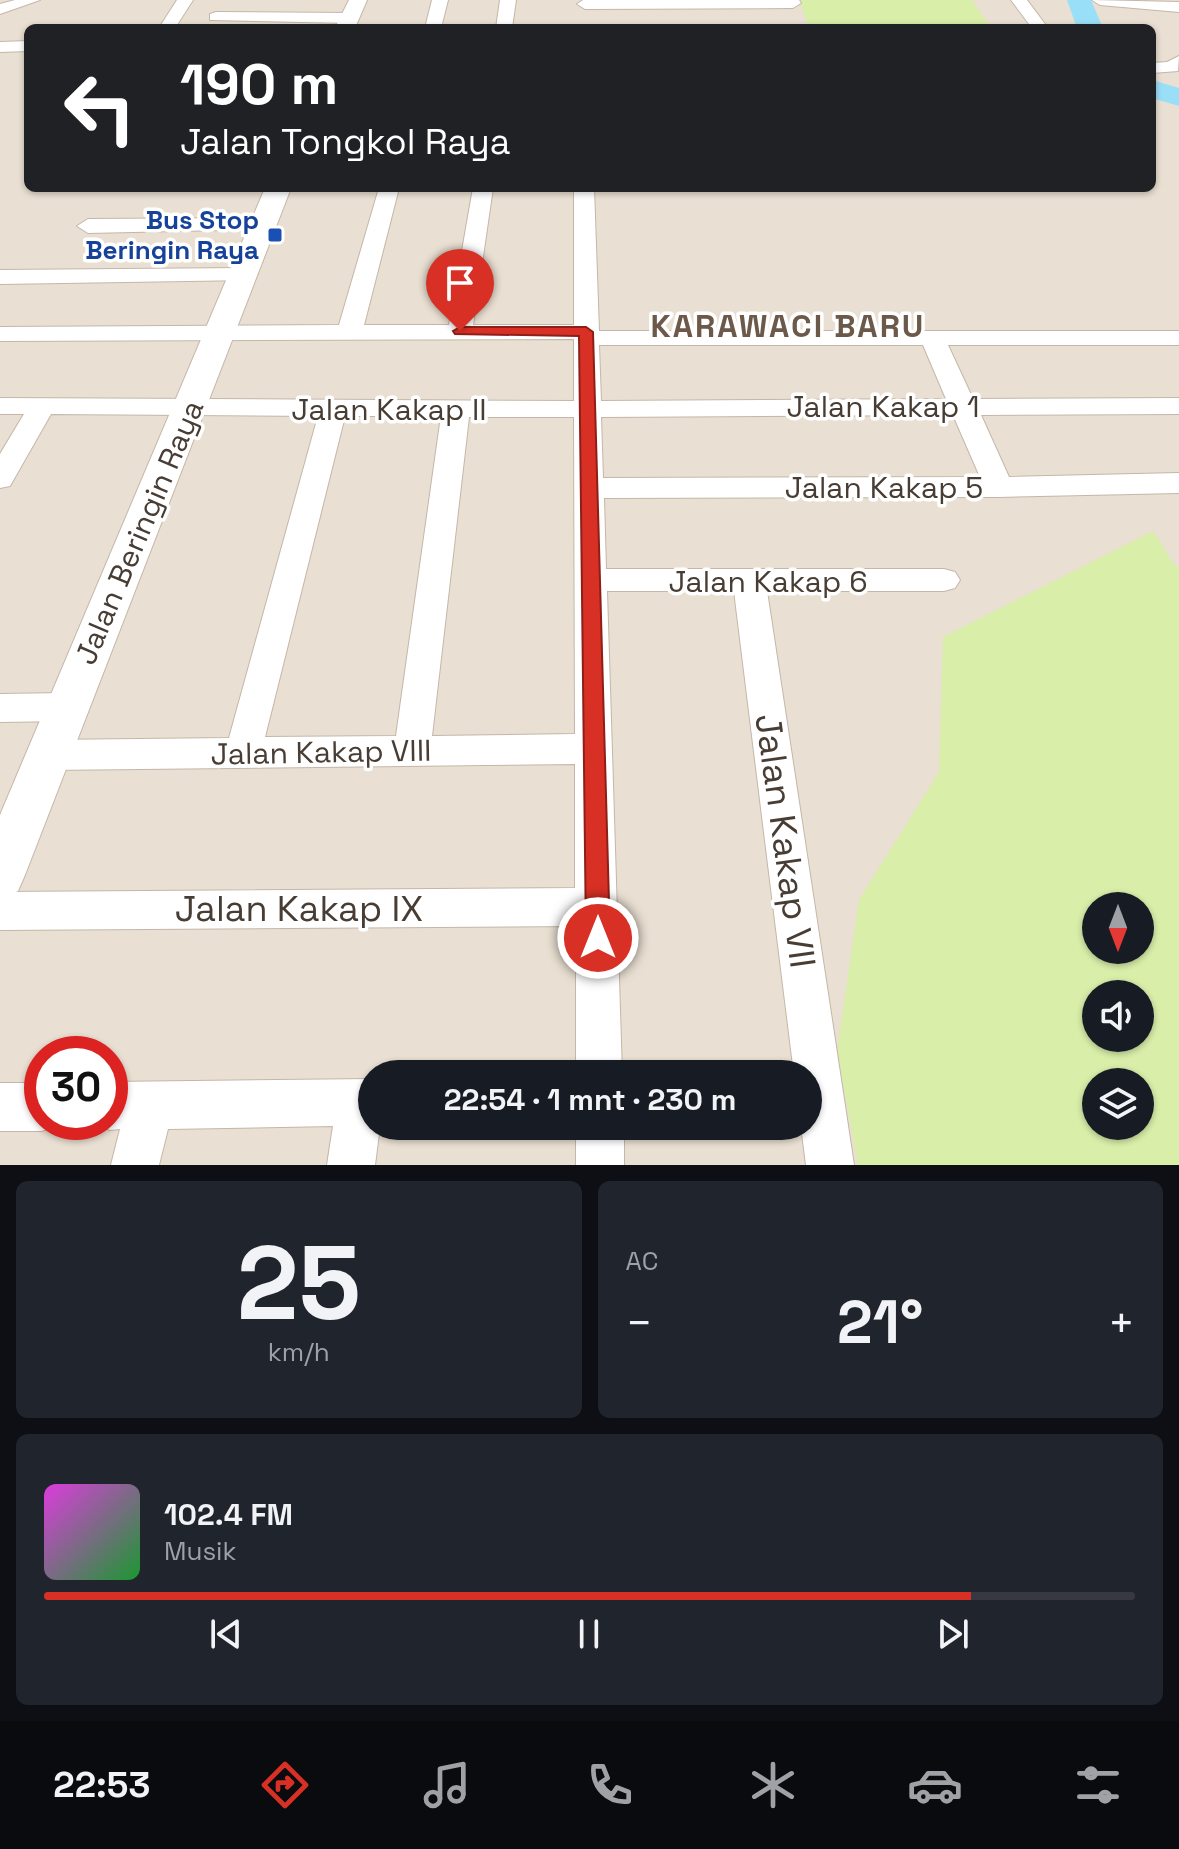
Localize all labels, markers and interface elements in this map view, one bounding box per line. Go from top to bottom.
text: 190 m [180,49,338,120]
icon: left [48,56,152,160]
text: Jalan Tongkol Raya [180,119,511,165]
place label: Bus Stop Beringin Raya [85,203,259,267]
marker: Bus Stop Beringin Raya [266,226,284,244]
pin [426,249,494,331]
icon: arrive [438,261,482,305]
district label: KARAWACI BARU [651,306,925,346]
street label: Jalan Kakap 1 [786,387,980,426]
street label: Jalan Kakap II [291,390,487,429]
street label: Jalan Beringin Raya [66,394,212,670]
street label: Jalan Kakap 5 [785,468,983,507]
street label: Jalan Kakap 6 [669,562,868,601]
street label: Jalan Kakap VII [744,711,826,971]
street label: Jalan Kakap VIII [210,731,432,773]
street label: Jalan Kakap IX [175,886,423,932]
north arrow [1082,892,1154,964]
map controls [1082,892,1154,1140]
position arrow [556,896,640,980]
button: sound [1082,980,1154,1052]
speed limit sign: 30 [24,1036,128,1140]
button: layers [1082,1068,1154,1140]
text: 22:54 · 1 mnt · 230 m [444,1080,736,1119]
text: 25 [237,1217,361,1349]
text: AC [626,1244,658,1278]
text: 21° [837,1284,923,1361]
text: − [626,1295,653,1351]
text: + [1108,1295,1135,1351]
text: km/h [268,1335,330,1369]
text: 102.4 FM [164,1495,293,1534]
text: Musik [164,1534,236,1568]
icon: previous [204,1612,248,1656]
icon: pause [567,1612,611,1656]
icon: next [931,1612,975,1656]
icon: directions [257,1757,313,1813]
icon: music [419,1757,475,1813]
icon: phone [582,1757,638,1813]
icon: climate [745,1757,801,1813]
icon: car [907,1757,963,1813]
icon: filters [1070,1757,1126,1813]
text: 22:53 [53,1762,150,1808]

